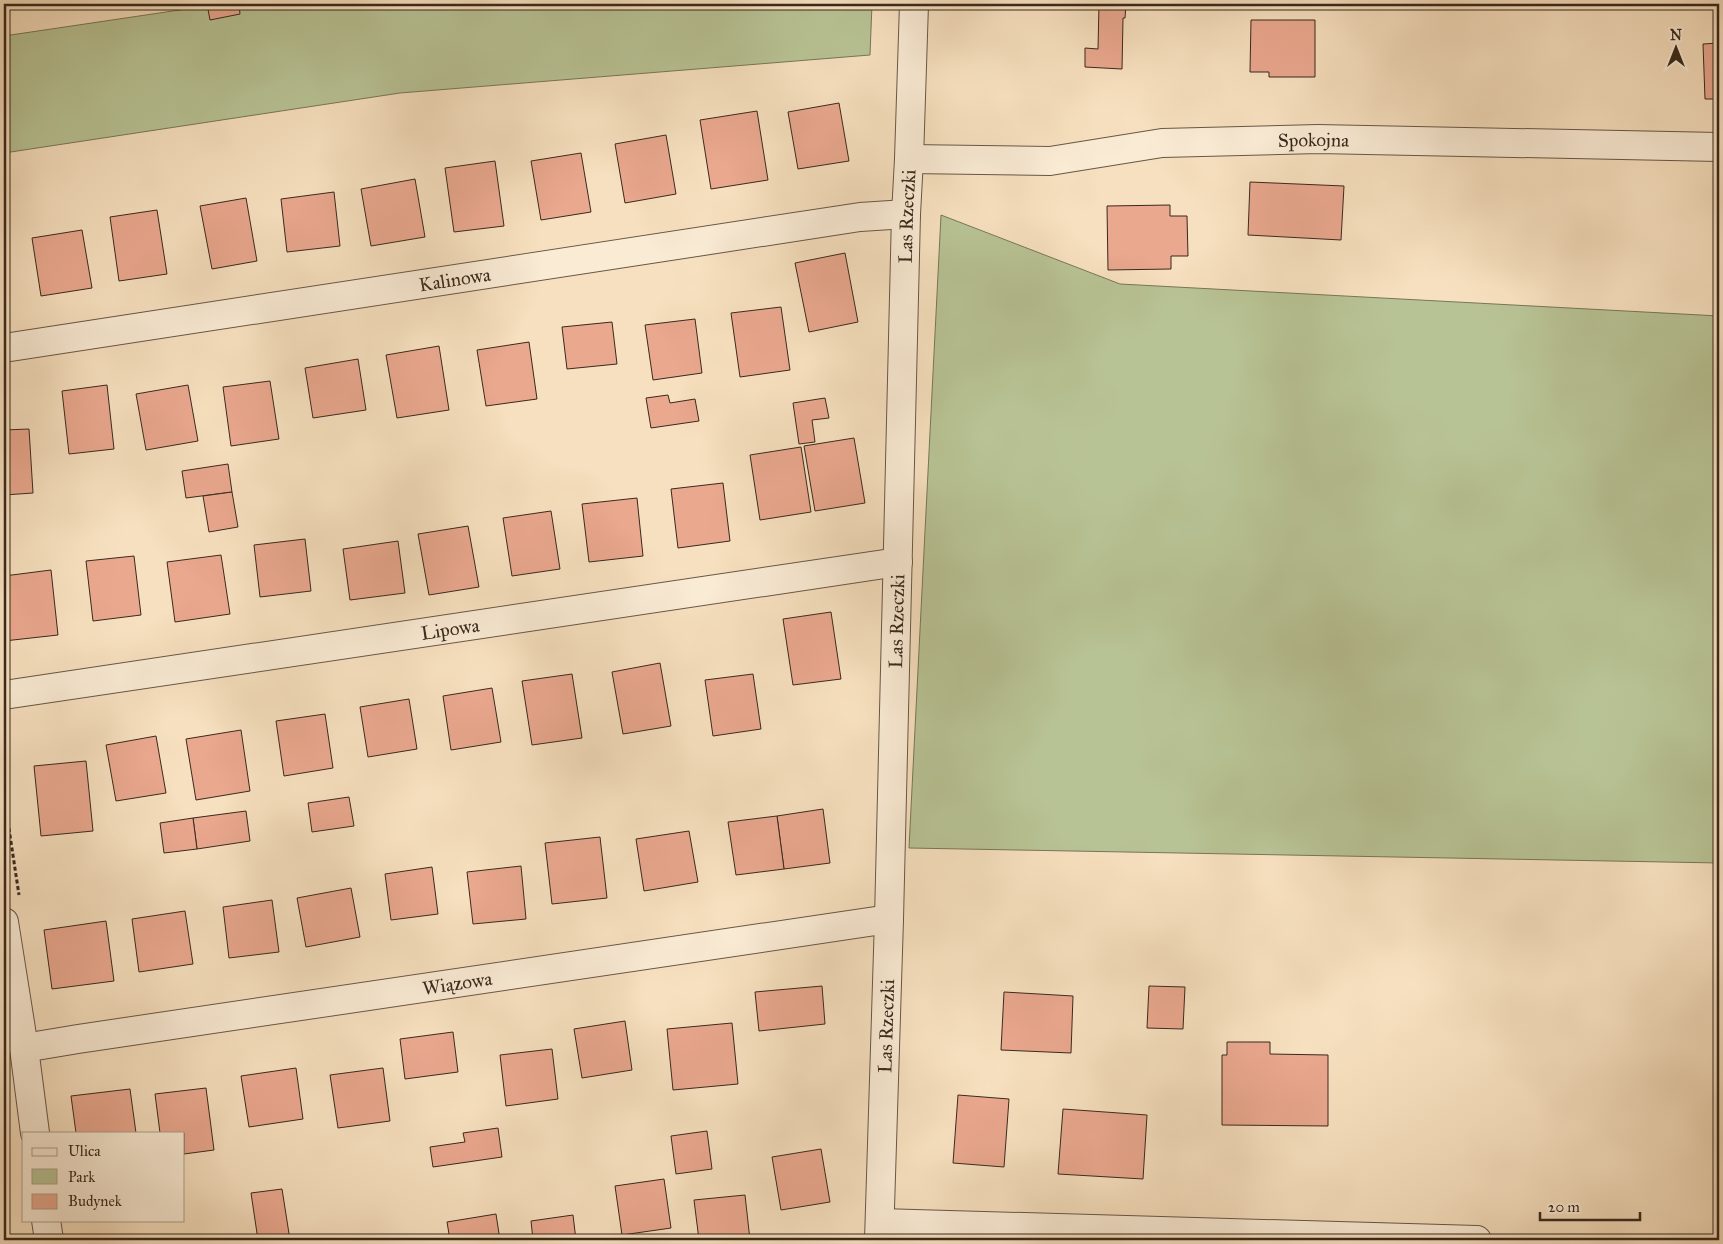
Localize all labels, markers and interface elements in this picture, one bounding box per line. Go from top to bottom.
north arrow [1650,22,1700,72]
text: N [1670,27,1682,44]
street label: Spokojna [1278,128,1350,152]
street label: Las Rzeczki [894,169,920,264]
street label: Kalinowa [417,263,493,296]
street label: Las Rzeczki [884,574,909,669]
street label: Lipowa [419,613,482,645]
street label: Wiązowa [421,967,495,1000]
street label: Las Rzeczki [873,979,899,1073]
legend [22,1132,185,1222]
text: Ulica [68,1142,101,1160]
text: Park [68,1168,95,1186]
scale bar [1540,1189,1640,1221]
text: Budynek [68,1192,122,1210]
text: 20 m [1548,1198,1580,1216]

